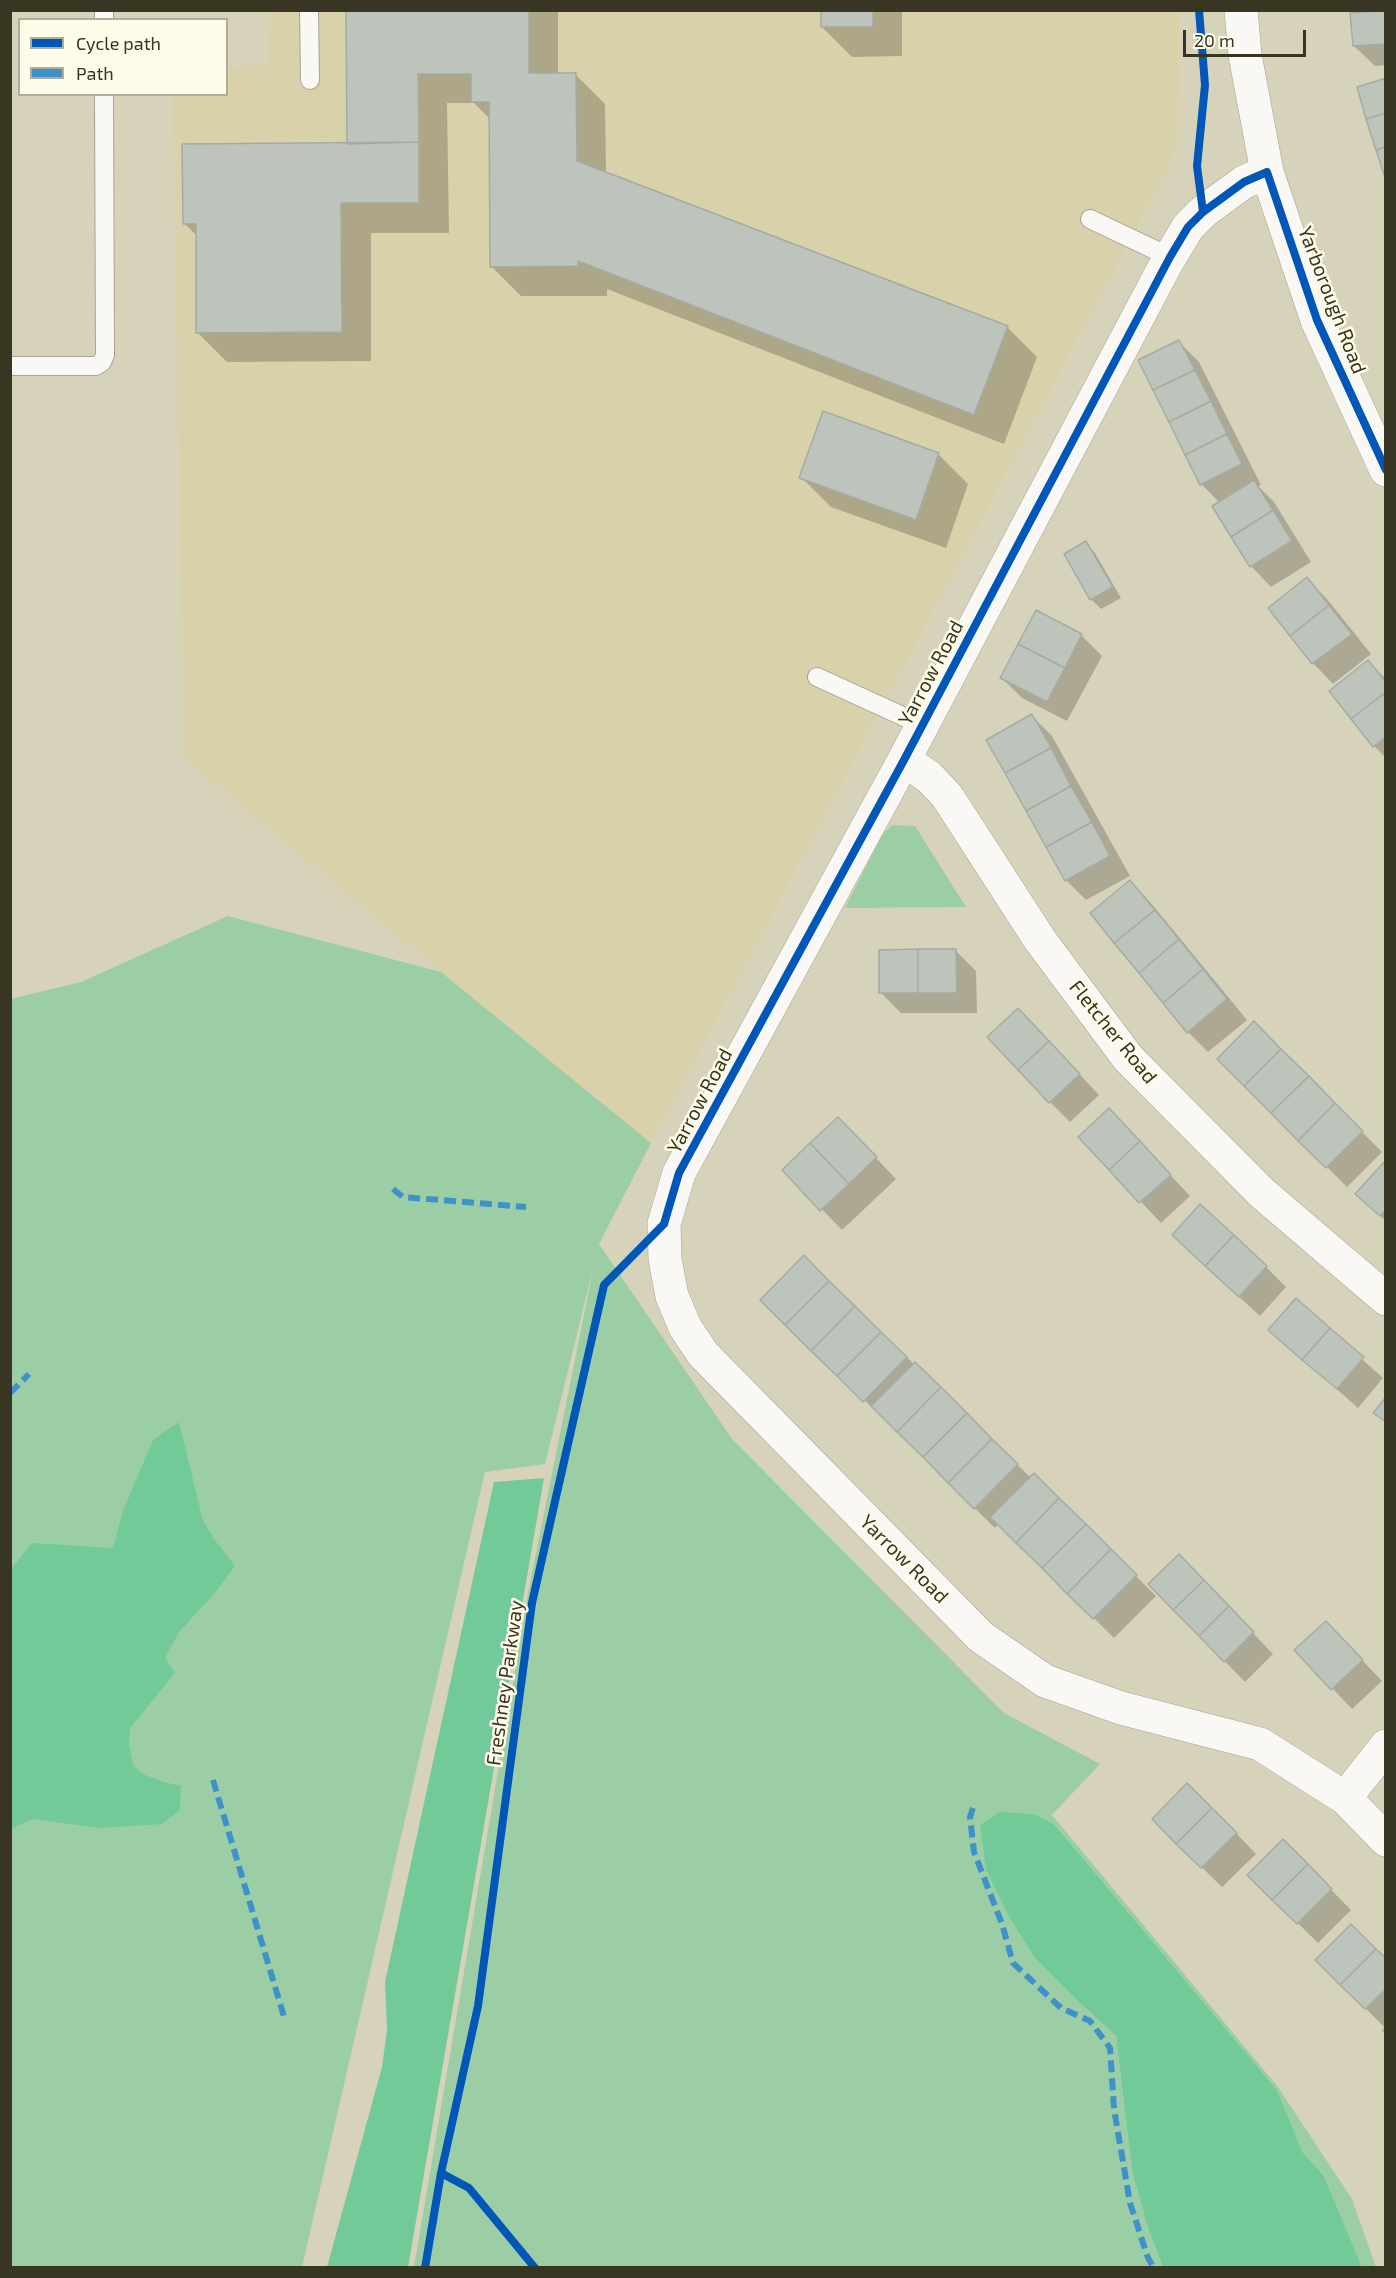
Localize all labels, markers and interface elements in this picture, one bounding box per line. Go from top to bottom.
legend [18,18,228,96]
scale bar [1186,18,1309,56]
text: 20 m [1194,29,1235,51]
text: Cycle path [76,32,161,54]
text: Path [76,62,114,84]
street label: Yarborough Road [1293,223,1371,377]
street label: Yarrow Road [893,616,969,730]
street label: Fletcher Road [1064,976,1162,1088]
street label: Yarrow Road [662,1044,738,1158]
street label: Yarrow Road [855,1510,953,1608]
street label: Freshney Parkway [482,1599,528,1767]

